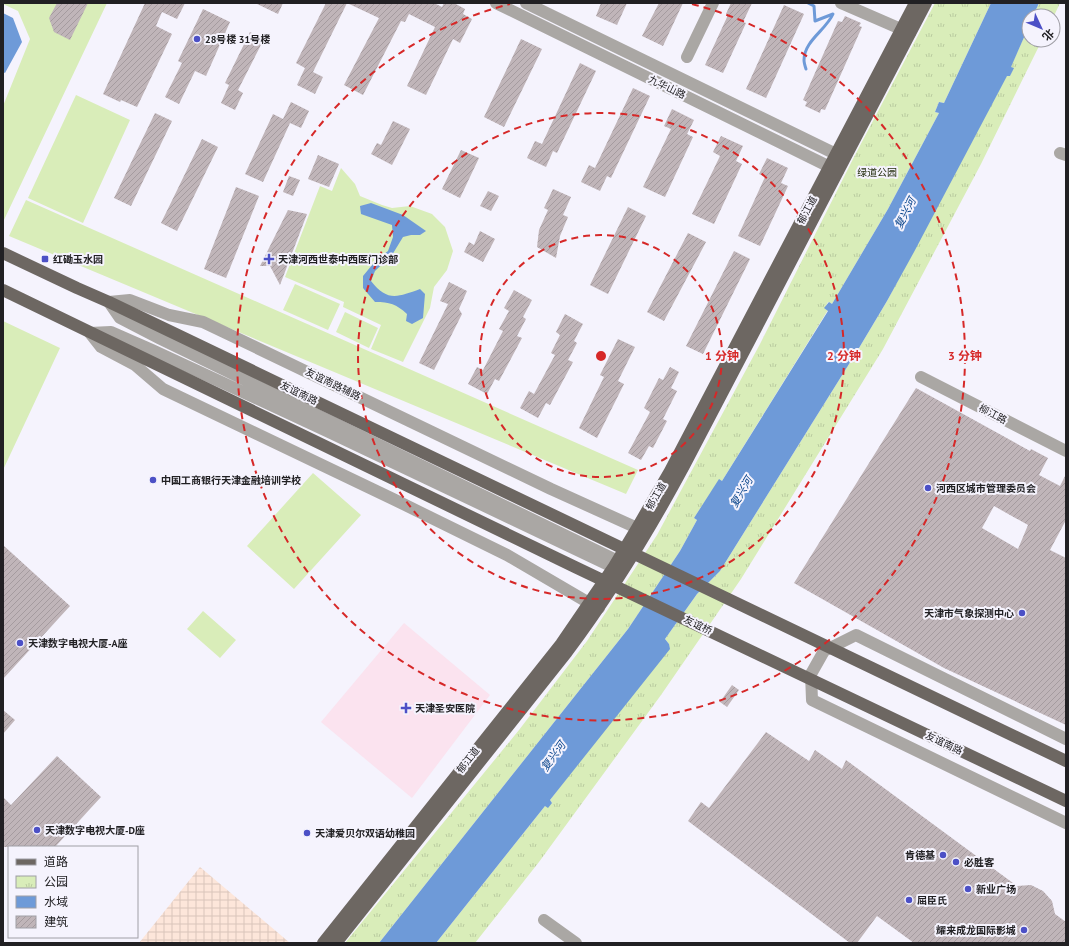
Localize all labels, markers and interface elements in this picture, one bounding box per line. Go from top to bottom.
north arrow [1021,8,1061,48]
text: 北 [1039,26,1057,44]
place label: 28号楼 31号楼 [205,33,270,46]
marker: 28号楼 31号楼 [192,34,202,44]
street label: 九华山路 [646,72,688,102]
park label: 绿道公园 [857,166,897,179]
water label: 复兴河 [891,193,920,231]
street label: 郁江道 [794,194,820,226]
place label: 红磡玉水园 [53,253,103,266]
marker: 天津河西世泰中西医门诊部 [263,253,275,265]
place label: 天津河西世泰中西医门诊部 [278,253,398,266]
marker: 红磡玉水园 [40,254,50,264]
text: 1 分钟 [705,348,739,363]
text: 2 分钟 [827,348,861,363]
text: 3 分钟 [948,348,982,363]
centre of rings [594,349,608,363]
street label: 友谊南路辅路 [303,365,363,403]
street label: 友谊南路 [278,378,320,408]
street label: 柳江路 [977,401,1009,427]
water label: 复兴河 [727,473,757,510]
place label: 中国工商银行天津金融培训学校 [161,474,301,487]
marker: 中国工商银行天津金融培训学校 [148,475,158,485]
street label: 郁江道 [643,480,669,512]
place label: 河西区城市管理委员会 [936,482,1036,495]
marker: 河西区城市管理委员会 [923,483,933,493]
place label: 天津市气象探测中心 [924,607,1014,620]
marker: 天津市气象探测中心 [1017,608,1027,618]
street label: 友谊桥 [682,613,714,637]
place label: 天津数字电视大厦-A座 [28,637,128,650]
marker: 天津数字电视大厦-A座 [15,638,25,648]
marker: 天津圣安医院 [400,702,412,714]
place label: 天津圣安医院 [415,702,475,715]
street label: 友谊南路 [923,729,965,757]
water label: 复兴河 [538,737,570,773]
street label: 郁江道 [454,744,482,776]
place label: 天津数字电视大厦-D座 [45,824,145,837]
marker: 天津数字电视大厦-D座 [32,825,42,835]
place label: 天津爱贝尔双语幼稚园 [315,827,415,840]
marker: 天津爱贝尔双语幼稚园 [302,828,312,838]
legend [8,846,138,938]
place label: 肯德基 [905,849,935,862]
marker: 肯德基 [938,850,948,860]
text: 道路 [44,854,68,869]
place label: 必胜客 [964,856,995,869]
marker: 必胜客 [951,857,961,867]
text: 公园 [44,874,68,889]
place label: 新业广场 [976,883,1016,896]
marker: 新业广场 [963,884,973,894]
text: 水域 [44,894,68,909]
place label: 屈臣氏 [917,894,947,907]
marker: 屈臣氏 [904,895,914,905]
text: 建筑 [44,914,68,929]
place label: 耀来成龙国际影城 [936,924,1016,937]
marker: 耀来成龙国际影城 [1019,925,1029,935]

